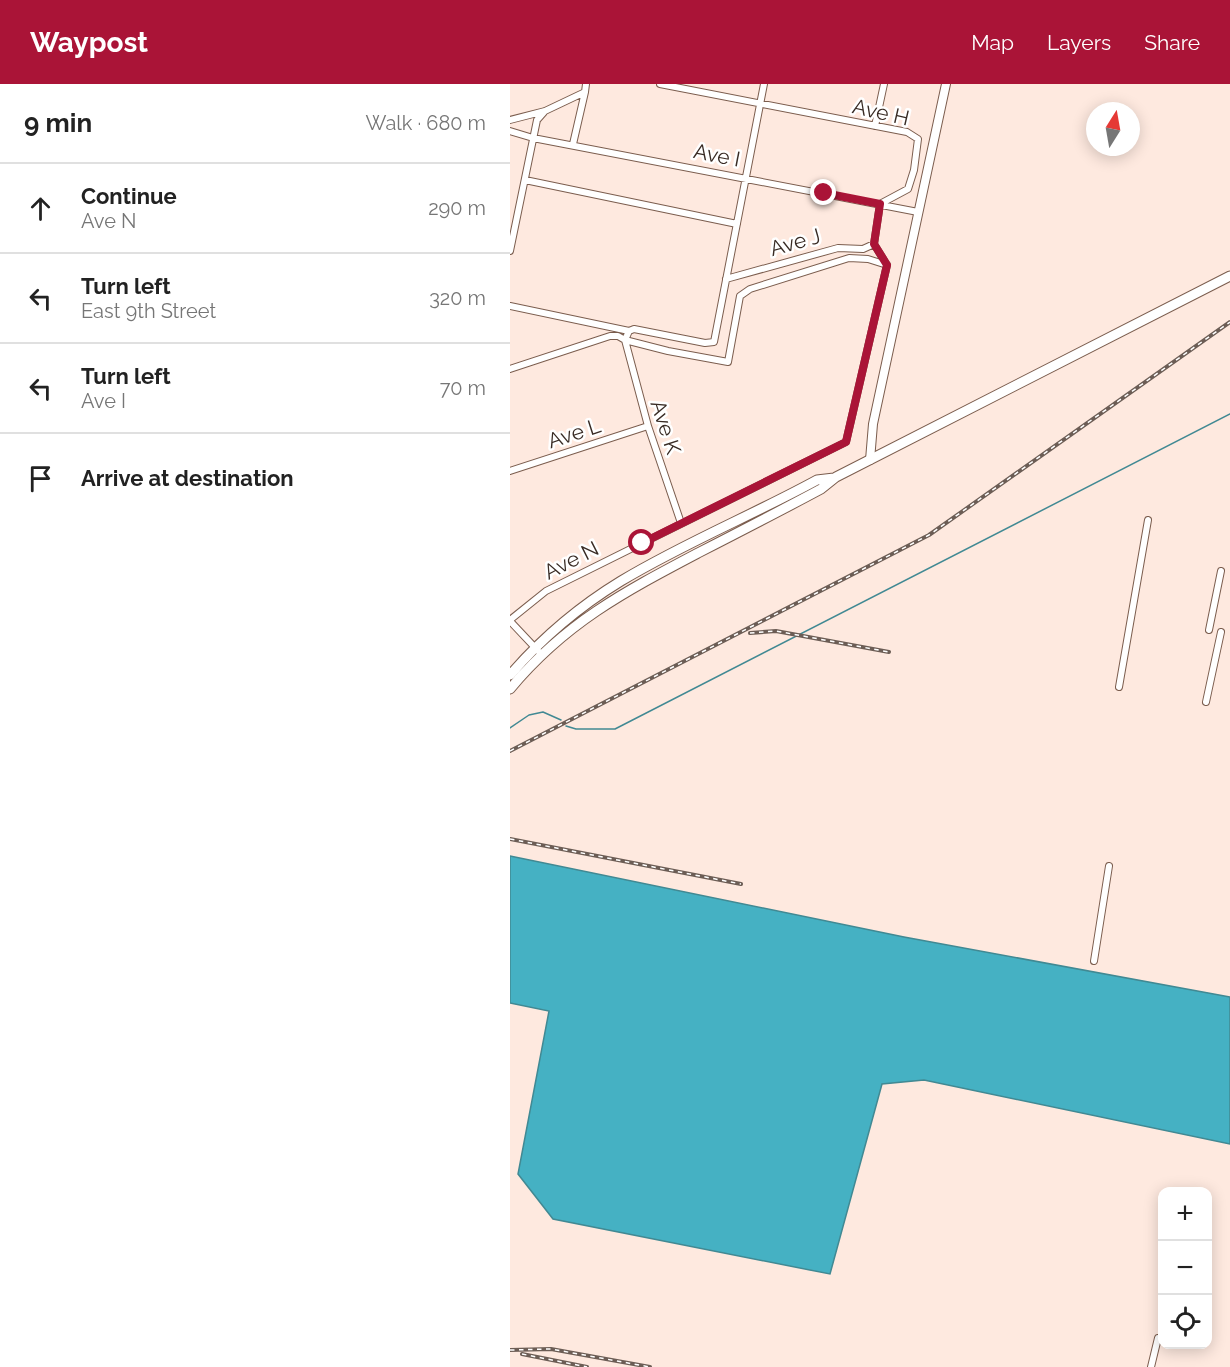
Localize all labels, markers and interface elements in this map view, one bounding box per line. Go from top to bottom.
text: Waypost [30,26,148,59]
text: Map [971,30,1014,55]
text: Layers [1047,30,1111,55]
text: Share [1144,30,1200,55]
street label: Ave H [850,93,912,131]
north arrow [1086,102,1140,156]
text: 9 min [24,108,92,138]
text: Walk · 680 m [366,111,486,135]
street label: Ave I [691,138,743,172]
route end [810,179,836,205]
text: Continue [81,183,177,209]
icon: ahead [24,192,57,225]
text: 290 m [428,196,486,220]
text: Ave N [81,209,136,233]
street label: Ave J [767,223,823,261]
text: Turn left [81,273,171,299]
icon: left [24,282,57,315]
text: 320 m [429,286,486,310]
text: East 9th Street [81,299,216,323]
text: Turn left [81,363,171,389]
icon: left [24,372,57,405]
text: 70 m [440,376,486,400]
text: Ave I [81,389,126,413]
street label: Ave K [646,397,687,458]
street label: Ave L [544,413,604,453]
icon: arrive [24,462,57,495]
text: Arrive at destination [81,465,294,491]
route start [628,529,654,555]
street label: Ave N [539,536,603,584]
map controls [1158,1187,1212,1349]
button: + [1158,1187,1212,1241]
button: − [1158,1241,1212,1295]
button: locate [1158,1295,1212,1349]

